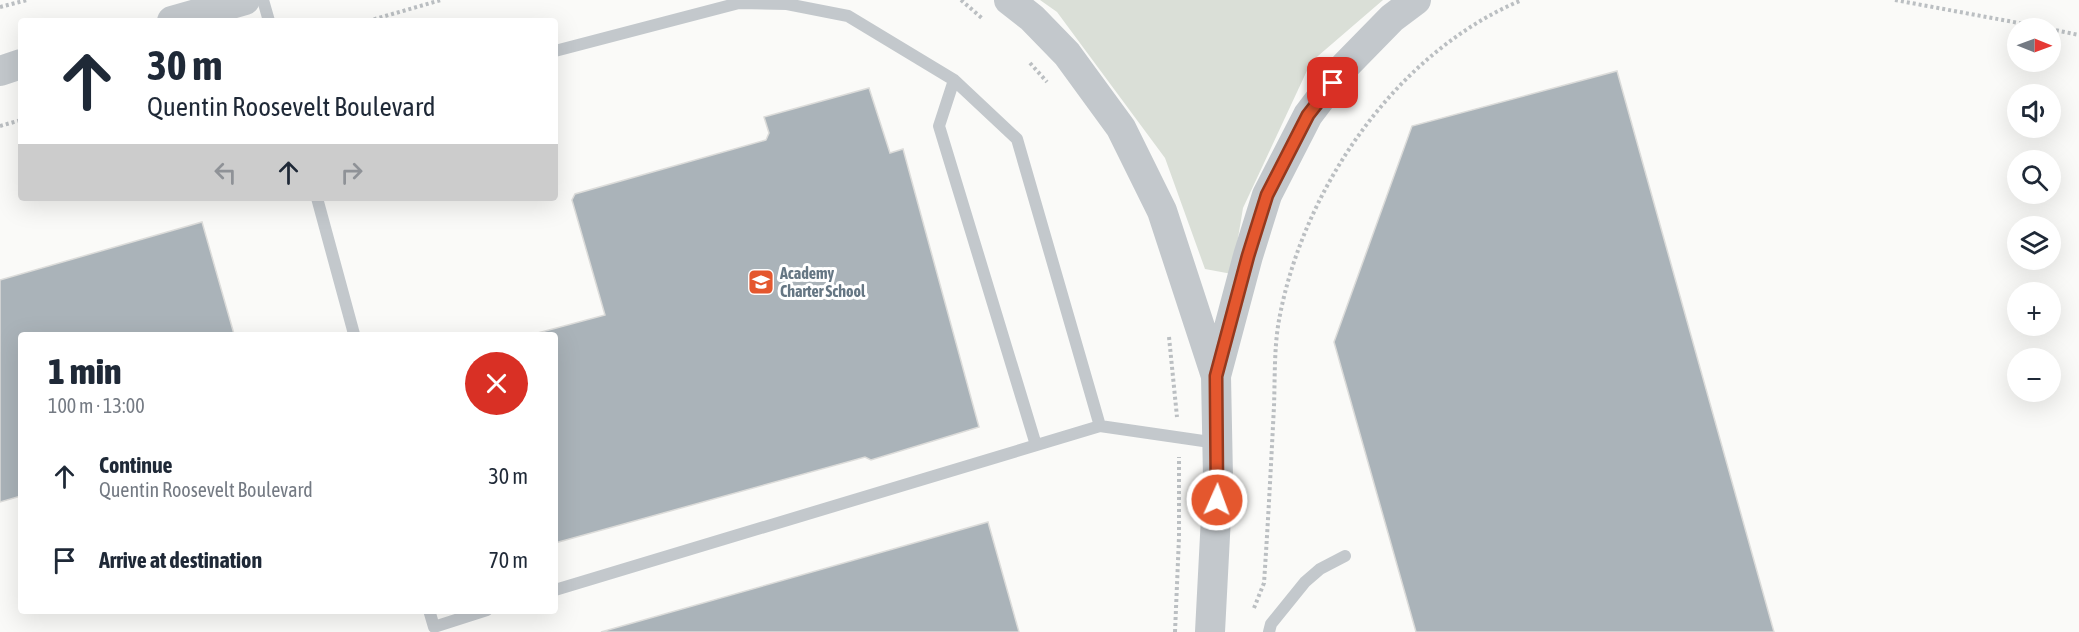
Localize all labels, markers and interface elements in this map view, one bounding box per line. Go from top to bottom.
north arrow [2007,18,2061,72]
map controls [2007,18,2061,402]
text: 30 m [147,41,222,89]
icon: ahead [48,42,126,120]
pin [1307,57,1358,108]
icon: arrive [1316,66,1349,99]
button: sound [2007,84,2061,138]
text: Quentin Roosevelt Boulevard [147,91,436,122]
button: search [2007,150,2061,204]
icon: left [209,156,242,189]
icon: ahead [272,156,305,189]
icon: right [335,156,368,189]
button: layers [2007,216,2061,270]
place label: Academy Charter School [779,264,866,300]
school or university icon: Academy Charter School [746,267,776,297]
button: + [2007,282,2061,336]
button: − [2007,348,2061,402]
text: 1 min [48,350,122,392]
button: close [465,352,528,415]
text: 100 m · 13:00 [48,394,145,417]
text: Continue [99,452,173,478]
icon: ahead [48,460,81,493]
text: 30 m [488,463,528,489]
position arrow [1185,468,1249,532]
text: Quentin Roosevelt Boulevard [99,478,313,501]
icon: arrive [48,544,81,577]
text: Arrive at destination [99,547,262,573]
text: 70 m [488,547,528,573]

